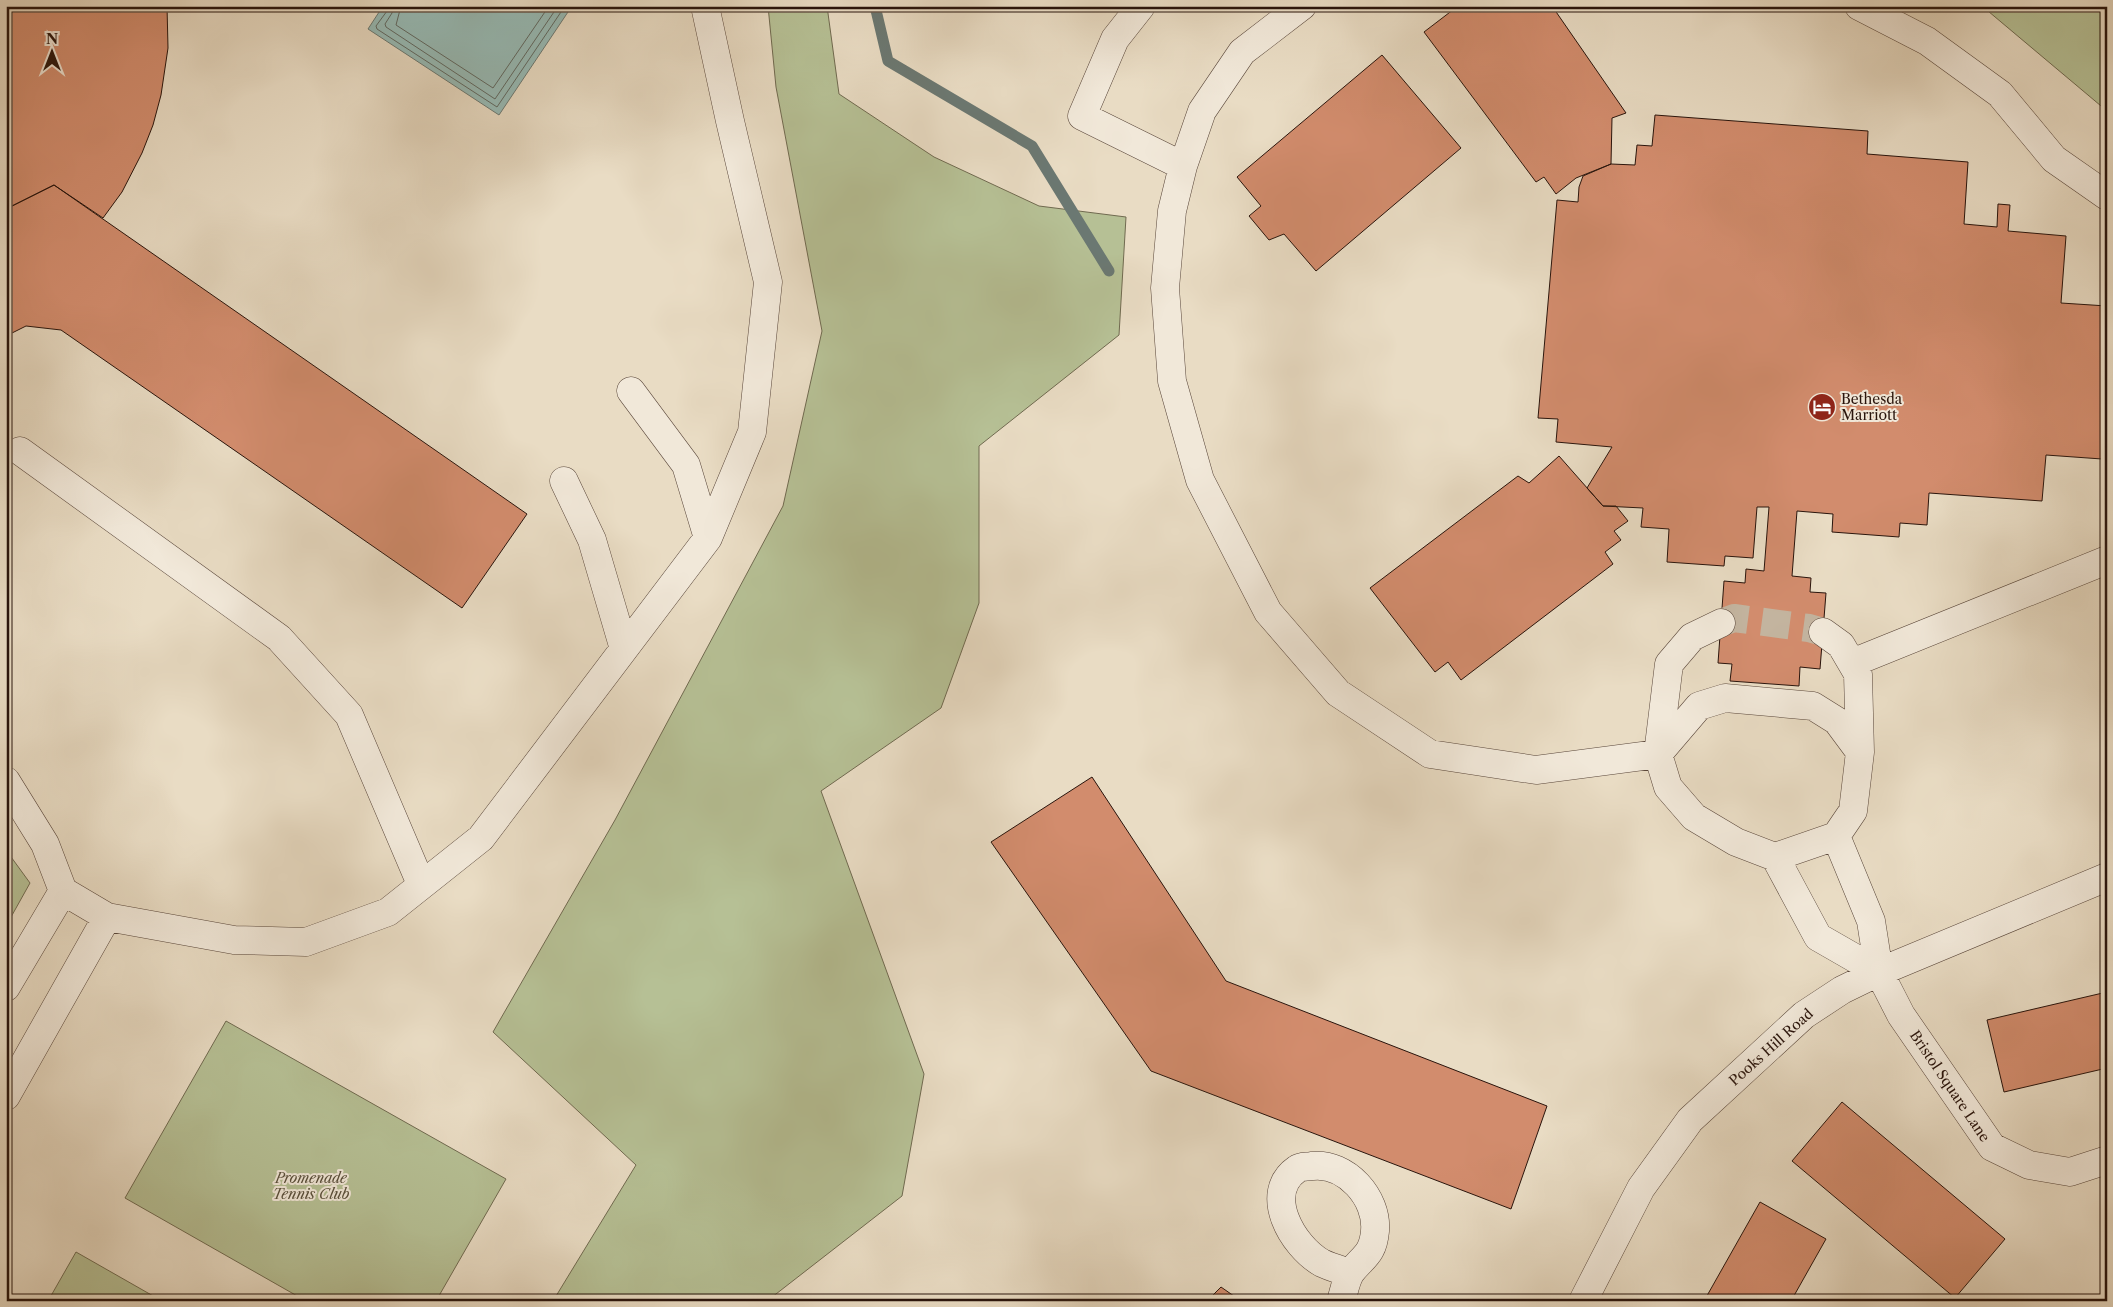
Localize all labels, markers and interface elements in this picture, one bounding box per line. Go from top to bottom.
north arrow [28,28,78,78]
text: N [46,30,58,48]
place label: Bethesda Marriott [1841,390,1903,424]
hotel icon: Bethesda Marriott [1807,392,1837,422]
street label: Pooks Hill Road [1725,1004,1817,1089]
street label: Bristol Square Lane [1906,1027,1994,1145]
park label: Promenade Tennis Club [273,1169,350,1203]

